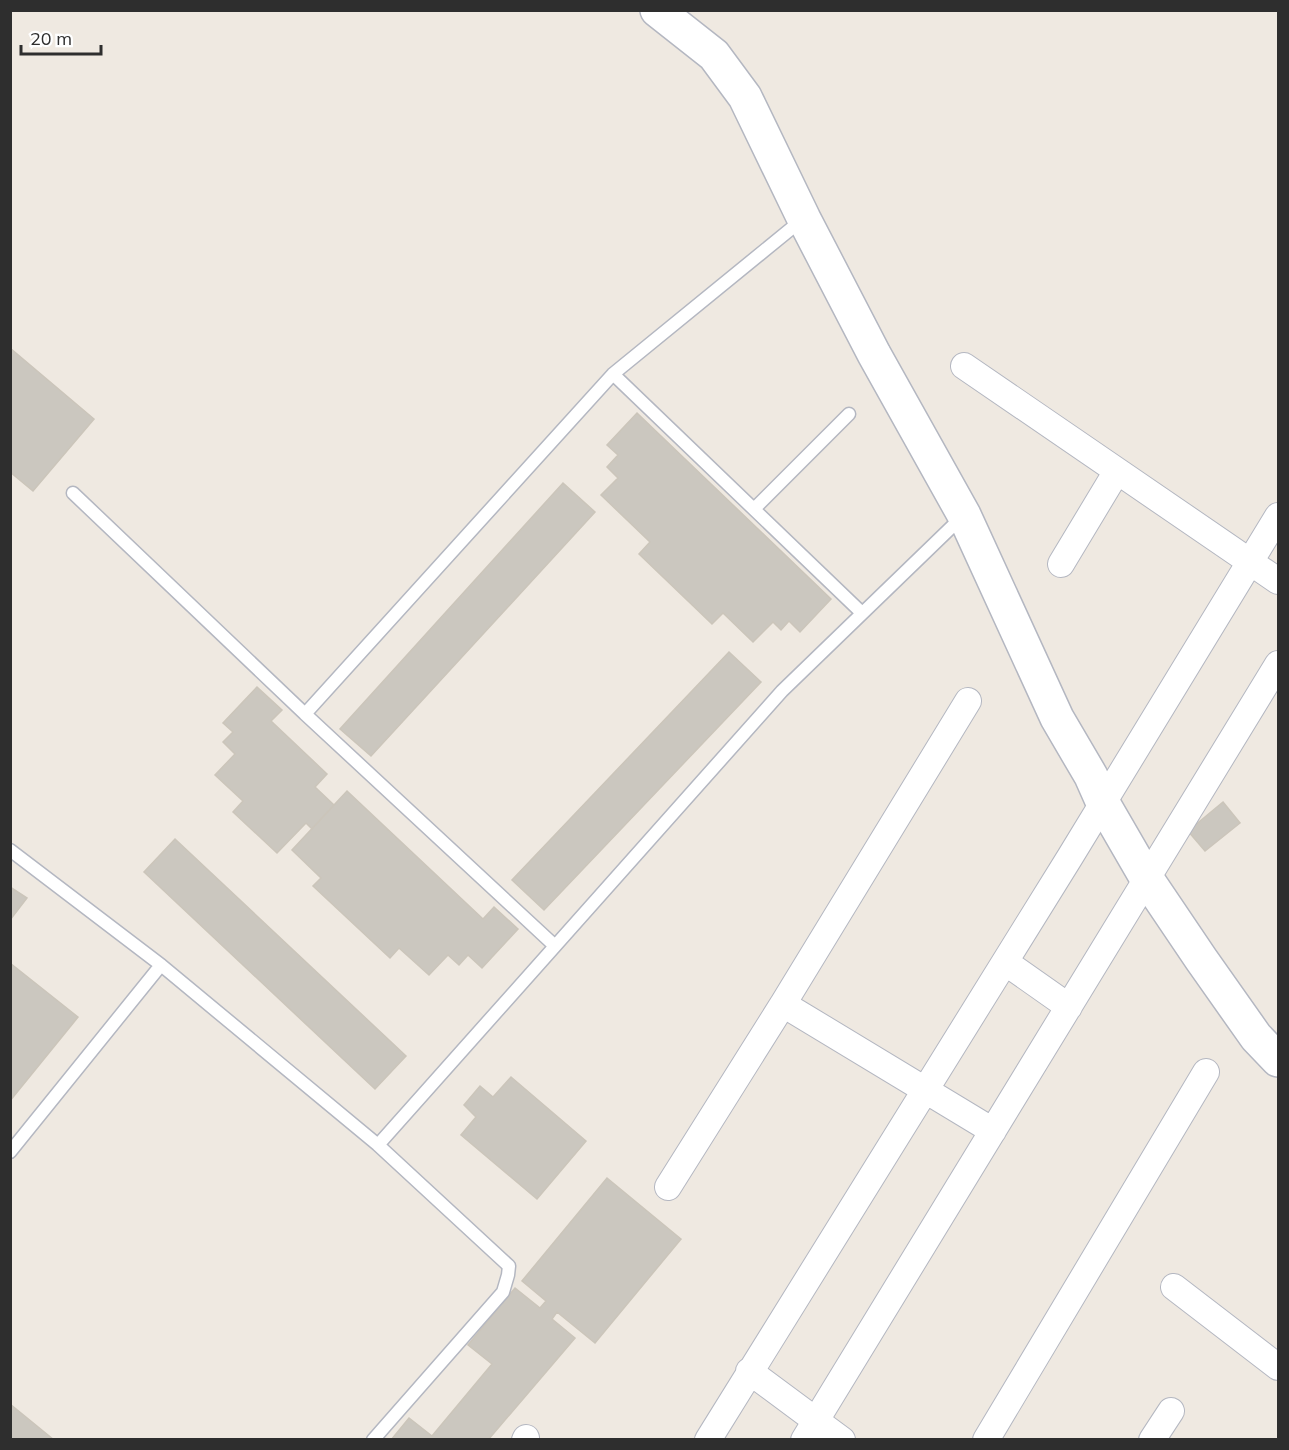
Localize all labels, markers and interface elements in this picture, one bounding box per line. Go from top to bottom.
scale bar [21,18,100,56]
text: 20 m [30,27,72,50]

